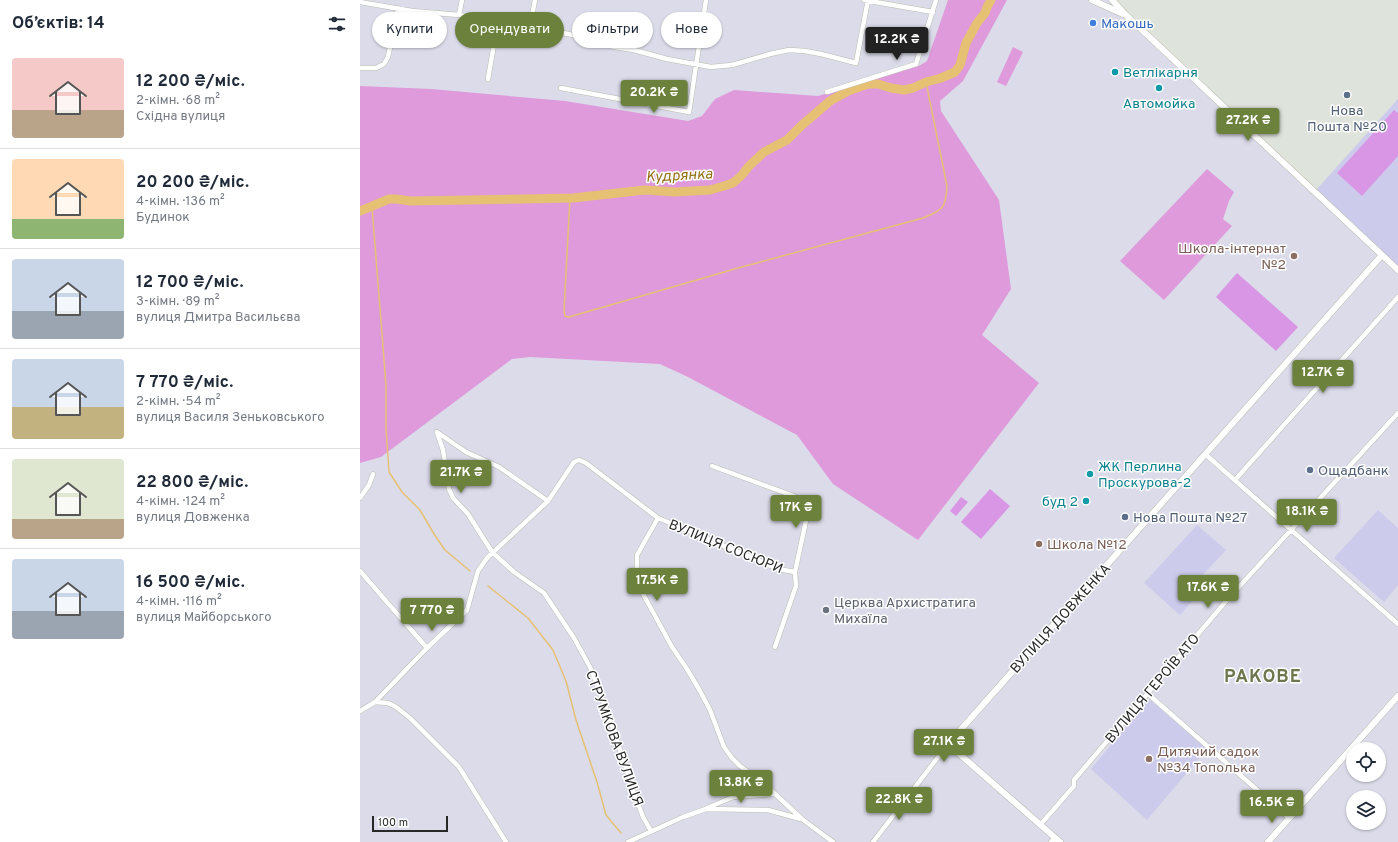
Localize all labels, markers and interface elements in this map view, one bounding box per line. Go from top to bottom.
chip: Купити [372,12,447,48]
chip: Орендувати [455,12,564,48]
chip: Фільтри [572,12,653,48]
chip: Нове [661,12,722,48]
text: Об’єктів: 14 [12,13,105,35]
icon: filters [326,13,348,35]
place label: Макошь [1101,16,1154,33]
marker: Макошь [1088,18,1098,28]
pin: 12.2K ₴ [860,27,934,61]
text: 12.2K ₴ [874,32,920,48]
place label: Ветлікарня [1123,65,1198,82]
marker: Ветлікарня [1110,67,1120,77]
text: 12 200 ₴/міс. [136,71,245,93]
icon: home [44,74,92,122]
pin: 20.2K ₴ [617,80,691,114]
marker: Автомойка [1154,83,1164,93]
text: 20.2K ₴ [630,85,678,101]
marker: Нова Пошта №20 [1342,90,1352,100]
text: 2-кімн. · 68 m² [136,93,220,109]
place label: Автомойка [1123,96,1195,113]
place label: Нова Пошта №20 [1307,103,1387,136]
pin: 27.2K ₴ [1211,108,1285,142]
text: Східна вулиця [136,109,225,125]
text: 27.2K ₴ [1225,113,1271,129]
water label: Кудрянка [645,165,713,188]
text: 20 200 ₴/міс. [136,172,249,194]
icon: home [44,175,92,223]
text: 4-кімн. · 136 m² [136,194,225,210]
text: Будинок [136,210,190,226]
place label: Школа-інтернат №2 [1178,241,1286,274]
marker: Школа-інтернат №2 [1289,251,1299,261]
text: 12 700 ₴/міс. [136,272,244,294]
icon: home [44,275,92,323]
text: 3-кімн. · 89 m² [136,294,219,310]
text: вулиця Дмитра Васильєва [136,310,300,326]
pin: 12.7K ₴ [1286,360,1360,394]
text: 12.7K ₴ [1301,365,1345,381]
text: 7 770 ₴/міс. [136,372,233,394]
icon: home [44,375,92,423]
text: 2-кімн. · 54 m² [136,394,221,410]
text: вулиця Василя Зеньковського [136,410,325,426]
place label: ЖК Перлина Проскурова-2 [1098,459,1191,492]
pin: 21.7K ₴ [424,460,498,494]
place label: Ощадбанк [1318,463,1389,480]
text: 21.7K ₴ [439,465,483,481]
marker: Ощадбанк [1305,465,1315,475]
marker: ЖК Перлина Проскурова-2 [1085,469,1095,479]
text: 22 800 ₴/міс. [136,472,248,494]
icon: home [44,475,92,523]
text: 4-кімн. · 124 m² [136,494,225,510]
place label: буд 2 [1042,494,1078,511]
pin: 17K ₴ [768,495,824,529]
marker: буд 2 [1081,496,1091,506]
pin: 18.1K ₴ [1270,499,1344,533]
text: 17K ₴ [779,500,813,516]
text: 18.1K ₴ [1286,504,1328,520]
text: вулиця Довженка [136,510,250,526]
place label: Нова Пошта №27 [1133,510,1247,527]
marker: Нова Пошта №27 [1120,512,1130,522]
street label: ВУЛИЦЯ СОСЮРИ [666,517,785,578]
place label: Школа №12 [1047,537,1127,554]
marker: Школа №12 [1034,539,1044,549]
street label: ВУЛИЦЯ ДОВЖЕНКА [1007,561,1115,677]
pin: 17.5K ₴ [620,568,694,602]
text: 16 500 ₴/міс. [136,572,245,594]
text: 17.5K ₴ [636,573,678,589]
icon: home [44,575,92,623]
pin: 17.6K ₴ [1171,575,1245,609]
text: 17.6K ₴ [1187,580,1229,596]
text: 4-кімн. · 116 m² [136,594,222,610]
place label: Церква Архистратига Михаїла [834,595,976,628]
pin: 7 770 ₴ [395,598,469,632]
text: 7 770 ₴ [410,603,454,619]
marker: Церква Архистратига Михаїла [821,605,831,615]
text: вулиця Майборського [136,610,271,626]
street label: ВУЛИЦЯ ГЕРОЇВ АТО [1102,630,1204,747]
district label: РАКОВЕ [1224,666,1302,689]
street label: СТРУМКОВА ВУЛИЦЯ [581,668,646,809]
pin: 27.1K ₴ [907,729,981,763]
text: 27.1K ₴ [923,734,965,750]
map controls [1346,742,1386,830]
button: locate [1346,742,1386,782]
place label: Дитячий садок №34 Тополька [1157,744,1259,777]
marker: Дитячий садок №34 Тополька [1144,754,1154,764]
pin: 13.8K ₴ [704,770,778,804]
text: 13.8K ₴ [719,775,763,791]
pin: 22.8K ₴ [862,787,936,821]
pin: 16.5K ₴ [1235,790,1309,824]
button: layers [1346,790,1386,830]
text: 22.8K ₴ [875,792,923,808]
text: 16.5K ₴ [1249,795,1295,811]
scale bar [372,814,448,833]
text: 100 m [378,816,408,830]

